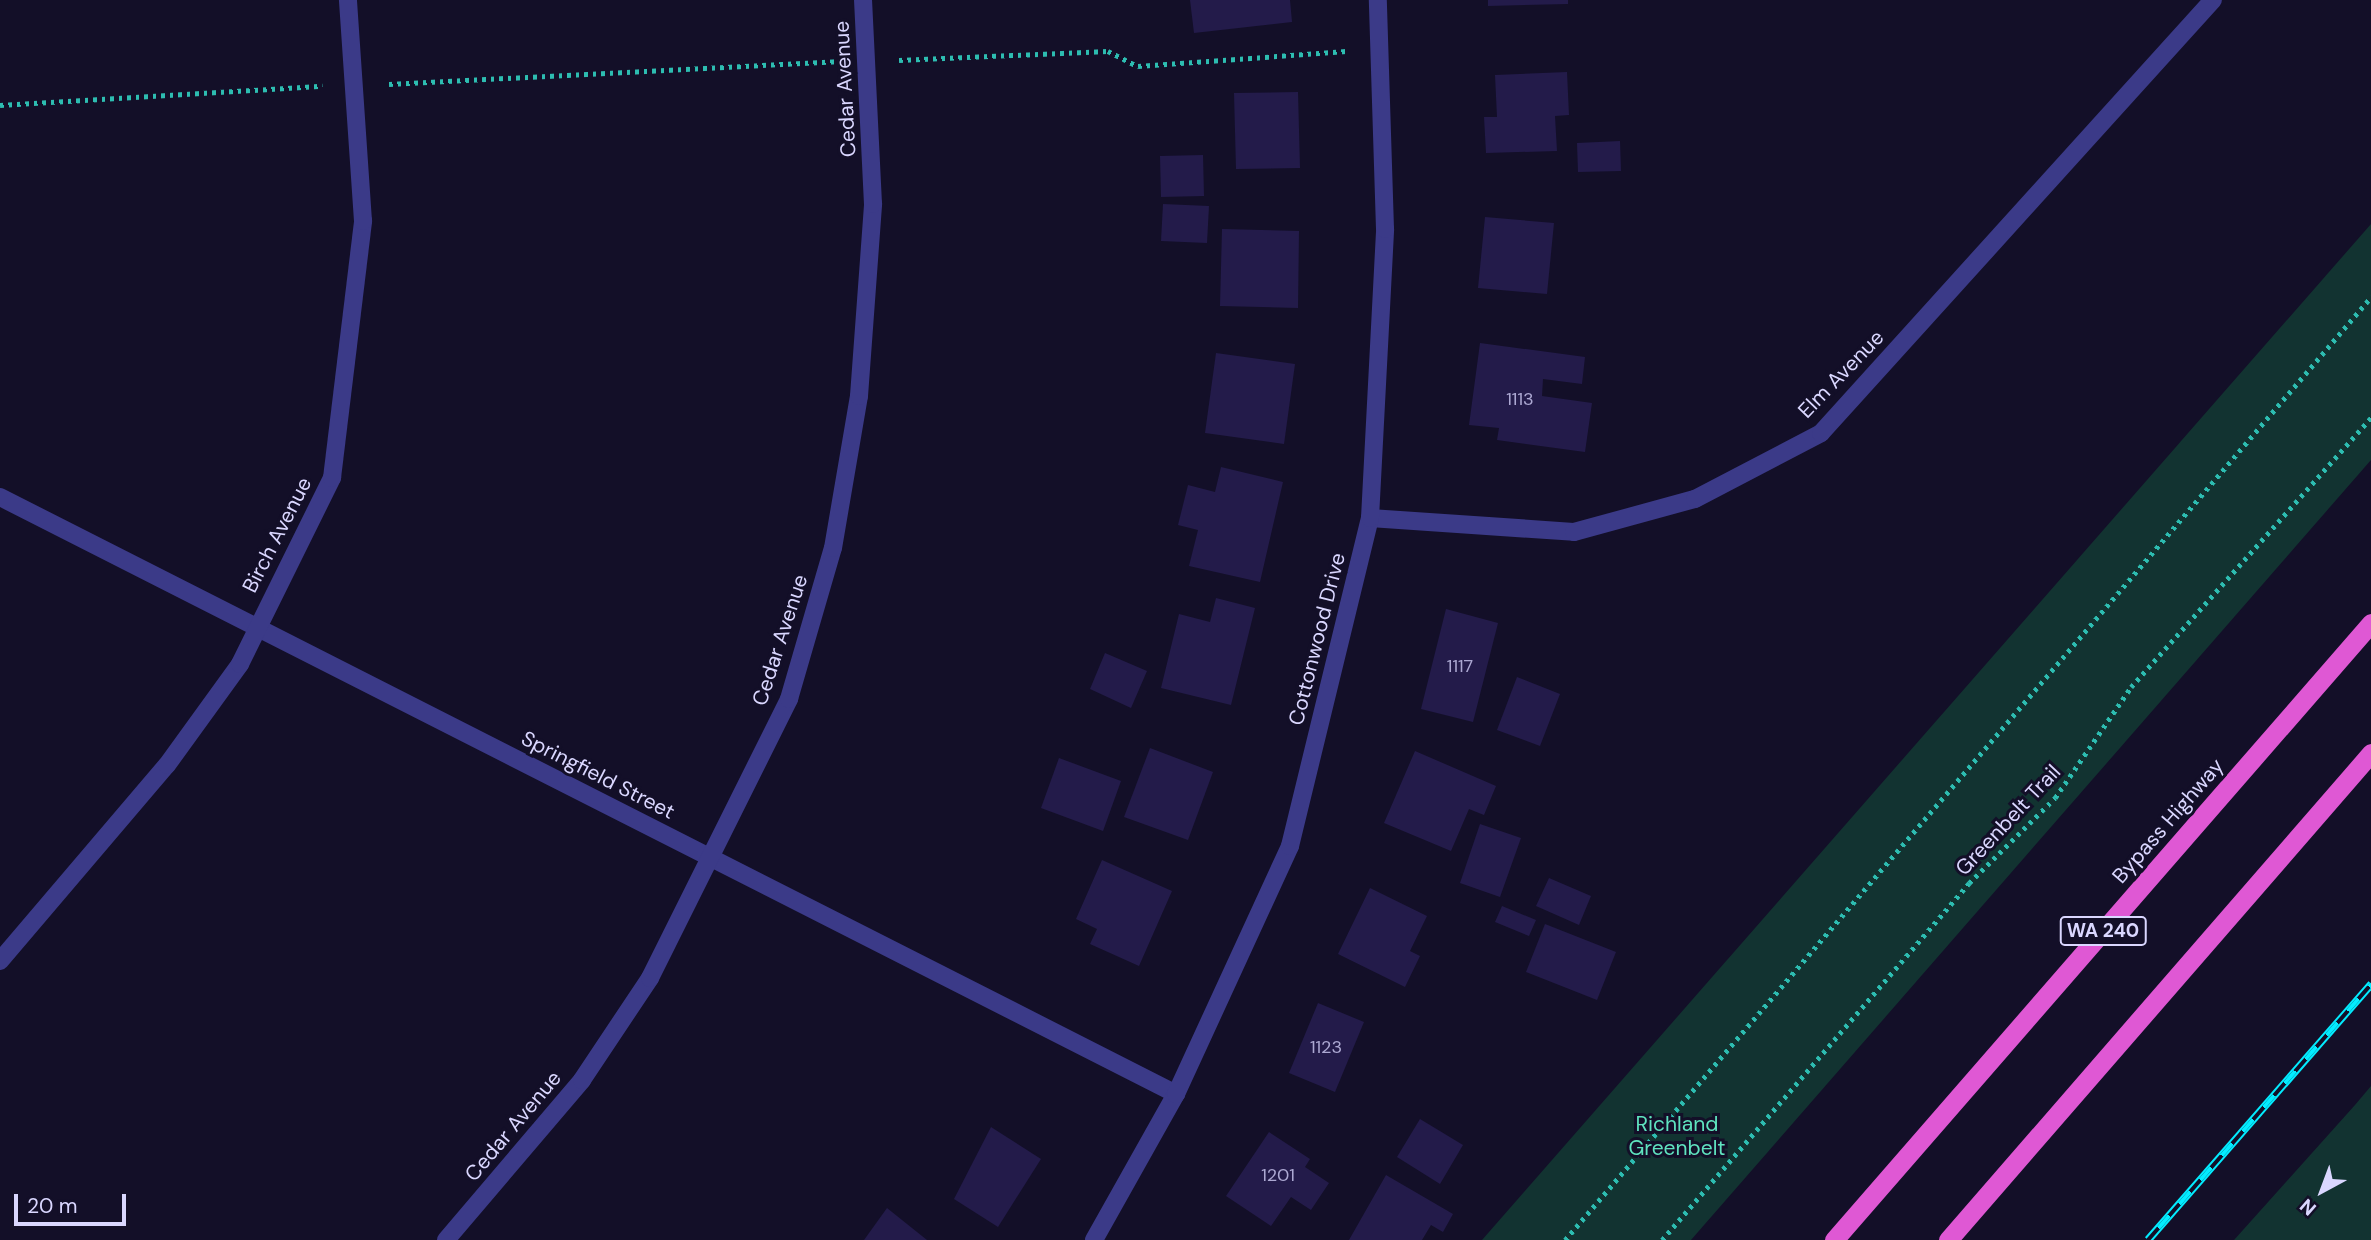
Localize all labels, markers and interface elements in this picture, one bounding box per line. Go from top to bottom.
street label: Cedar Avenue [829,20,861,158]
street label: Elm Avenue [1793,325,1889,423]
house number: 1113 [1506,388,1534,410]
street label: Birch Avenue [237,473,317,597]
street label: Cottonwood Drive [1283,550,1351,728]
street label: Cedar Avenue [747,571,813,709]
house number: 1117 [1447,655,1473,677]
street label: Springfield Street [517,725,679,825]
street label: Bypass Highway [2107,753,2229,889]
street label: Greenbelt Trail [1950,759,2066,881]
road number: WA 240 [2059,916,2147,946]
house number: 1123 [1310,1036,1342,1058]
street label: Cedar Avenue [460,1066,566,1186]
park label: Richland Greenbelt [1628,1111,1726,1161]
north arrow [2287,1156,2357,1226]
house number: 1201 [1261,1164,1295,1186]
scale bar [18,1180,130,1224]
text: 20 m [27,1192,78,1220]
text: N [2294,1193,2321,1221]

